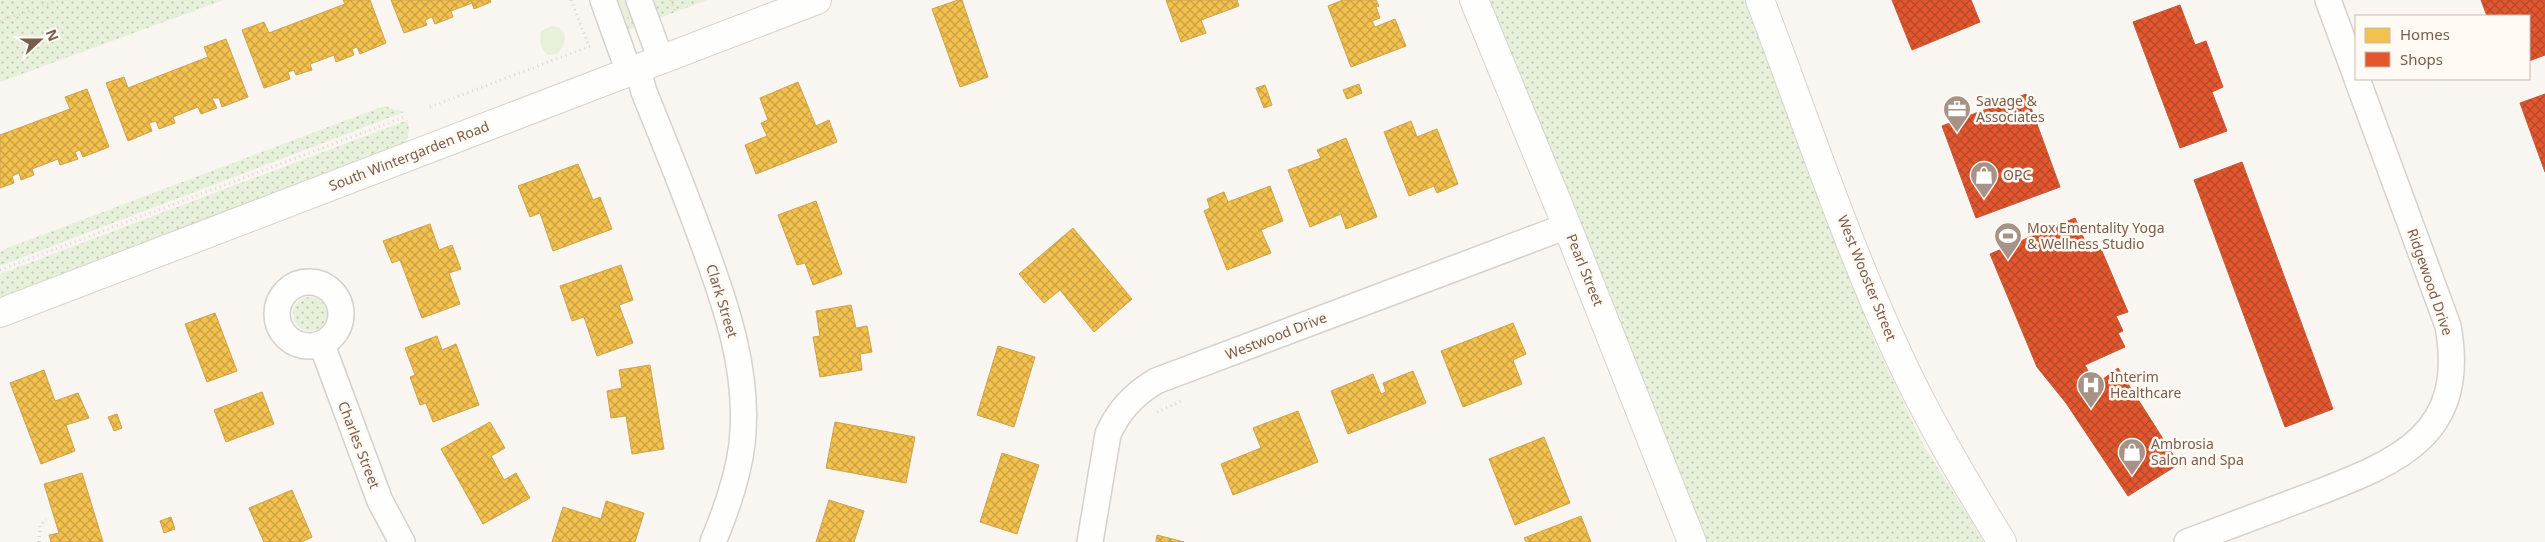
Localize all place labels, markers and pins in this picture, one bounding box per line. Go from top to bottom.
place label: Savage & Associates [1976,91,2045,126]
office icon: Savage & Associates [1942,94,1972,133]
shop icon: OPC [1969,160,1999,199]
place label: OPC [2003,165,2031,184]
place label: Mox Ementality Yoga & Wellness Studio [2027,218,2164,253]
sports icon: Mox Ementality Yoga & Wellness Studio [1993,221,2023,260]
place label: Interim Healthcare [2110,367,2182,402]
hospital icon: Interim Healthcare [2076,370,2106,409]
place label: Ambrosia Salon and Spa [2151,434,2244,469]
shop icon: Ambrosia Salon and Spa [2117,437,2147,476]

